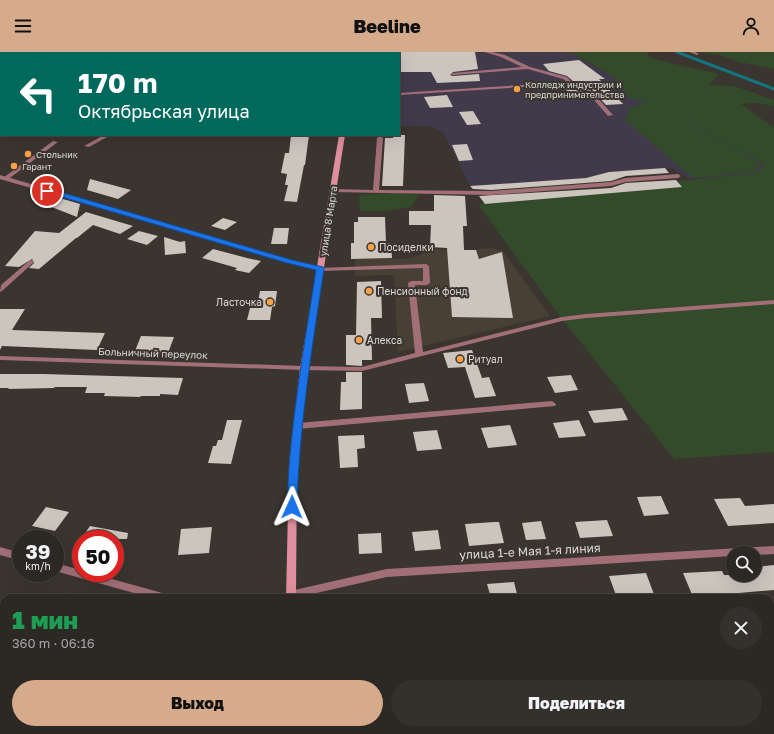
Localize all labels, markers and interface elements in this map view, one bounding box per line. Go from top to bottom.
icon: menu [12,15,34,37]
text: Beeline [353,15,421,37]
icon: person [740,15,762,37]
text: 170 m [78,66,157,99]
icon: left [12,68,64,120]
place label: Колледж индустрии и предпринимательства [525,79,624,100]
marker: Колледж индустрии и предпринимательства [512,84,522,94]
text: Октябрьская улица [78,100,250,122]
marker: Стольник [23,149,33,159]
place label: Стольник [36,149,78,160]
marker: Гарант [9,161,19,171]
place label: Гарант [22,161,52,172]
pin [30,174,64,208]
icon: arrive [36,180,58,202]
street label: улица 8 Марта [317,185,339,257]
place label: Посиделки [379,241,434,253]
marker: Посиделки [366,242,376,252]
place label: Пенсионный фонд [377,285,468,297]
marker: Пенсионный фонд [364,286,374,296]
place label: Ласточка [216,296,262,308]
marker: Ласточка [265,297,275,307]
place label: Алекса [367,334,402,346]
marker: Алекса [354,335,364,345]
street label: Больничный переулок [98,345,208,361]
place label: Ритуал [468,353,503,365]
marker: Ритуал [455,354,465,364]
position arrow [271,486,313,528]
speed limit sign: 50 [72,530,124,582]
text: 39 [26,539,50,563]
street label: улица 1-е Мая 1-я линия [459,540,601,562]
map controls [726,546,762,582]
button: search [726,546,762,582]
text: km/h [25,560,51,572]
text: 1 мин [12,605,78,634]
button: close [720,607,762,649]
text: 360 m · 06:16 [12,635,95,651]
button: Выход [12,680,383,726]
button: Поделиться [391,680,762,726]

